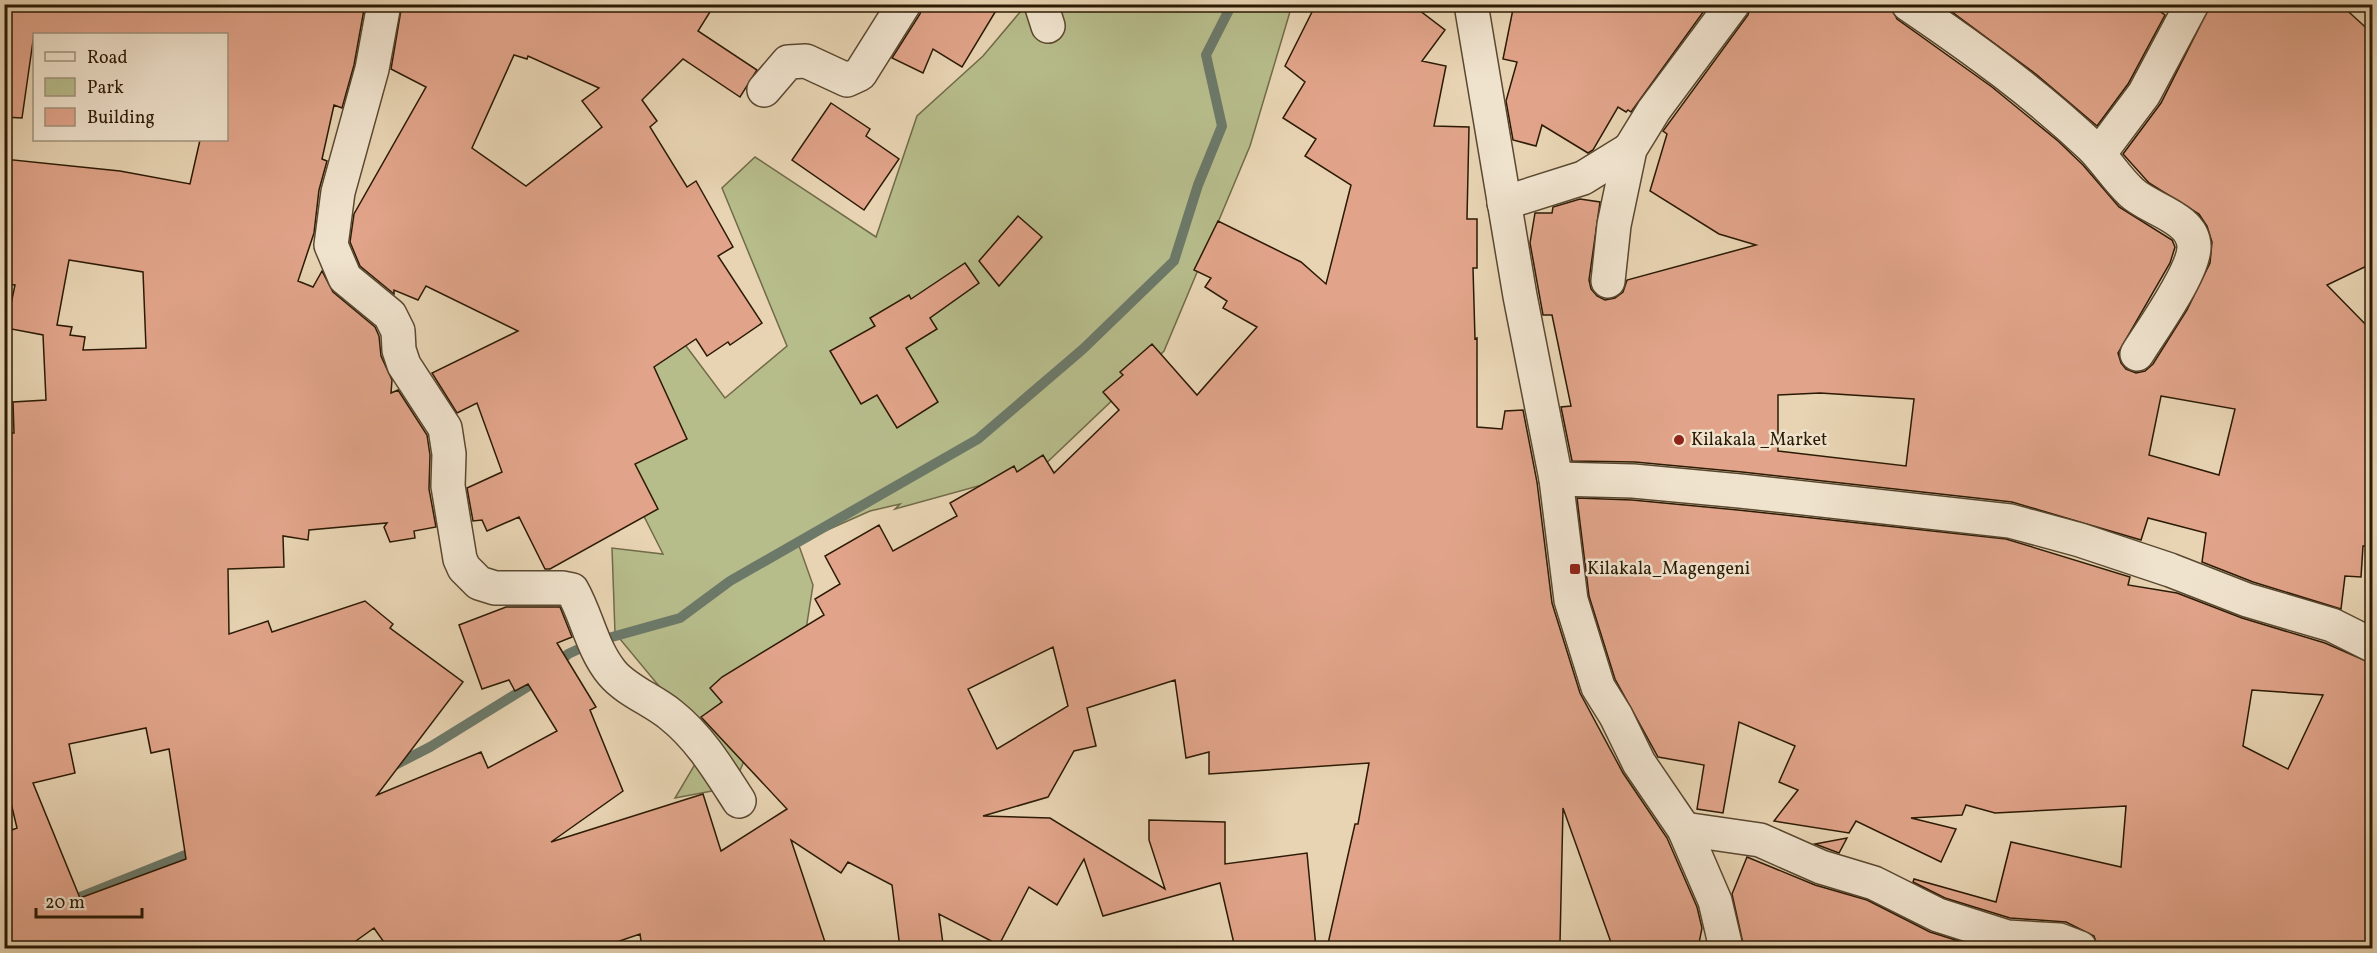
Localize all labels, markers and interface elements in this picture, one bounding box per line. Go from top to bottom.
legend [33,33,228,141]
text: Road [87,46,128,71]
text: Park [87,76,124,101]
text: Building [87,106,155,131]
place label: Kilakala _Market [1691,428,1827,453]
marker: Kilakala _Market [1672,433,1686,447]
place label: Kilakala_Magengeni [1587,557,1750,582]
marker: Kilakala_Magengeni [1568,562,1582,576]
scale bar [36,881,142,919]
text: 20 m [45,891,85,916]

